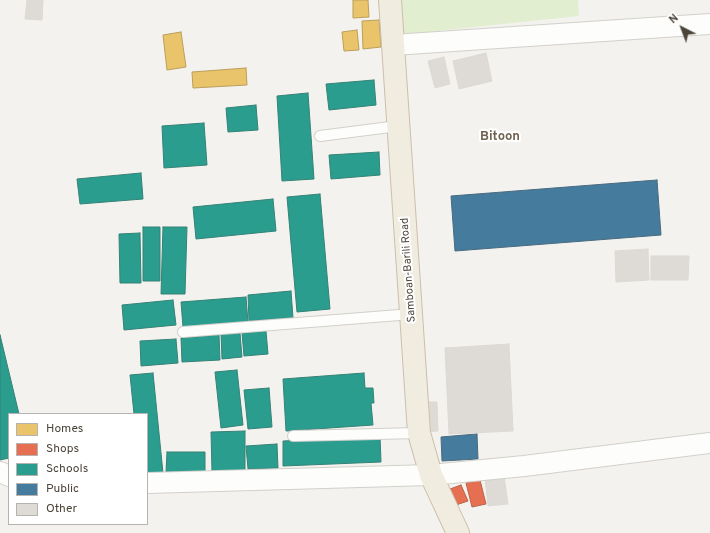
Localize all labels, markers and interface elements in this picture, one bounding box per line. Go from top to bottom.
north arrow [662,8,702,48]
text: N [666,11,682,27]
district label: Bitoon [480,129,520,145]
street label: Samboan-Barili Road [399,217,419,323]
legend [8,413,148,525]
text: Homes [46,421,83,437]
text: Shops [46,441,79,457]
text: Schools [46,461,88,477]
text: Public [46,481,79,497]
text: Other [46,501,77,517]

